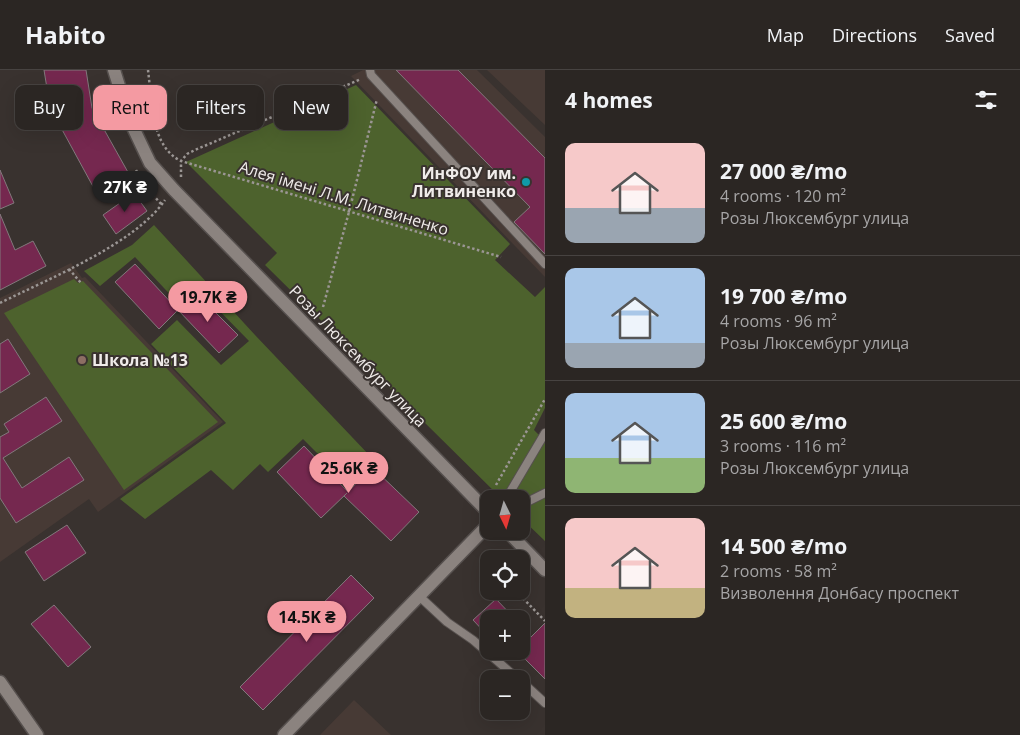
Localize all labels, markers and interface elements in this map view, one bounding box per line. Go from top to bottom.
text: Habito [25,18,106,51]
text: Map [767,23,804,47]
text: Directions [832,23,917,47]
text: Saved [945,23,995,47]
chip: Buy [15,85,83,130]
chip: Rent [93,85,167,130]
chip: Filters [177,85,264,130]
chip: New [274,85,348,130]
text: 4 homes [565,86,653,114]
icon: filters [972,86,1000,114]
street label: Алея імені Л.М. Литвиненко [237,156,451,240]
text: 27 000 ₴/mo [720,157,847,185]
place label: ИнФОУ им. Литвиненко [412,162,516,202]
icon: home [605,163,665,223]
pin: 27K ₴ [90,170,160,213]
text: 27K ₴ [103,176,147,198]
marker: ИнФОУ им. Литвиненко [520,176,532,188]
text: 4 rooms · 120 m² [720,185,846,207]
text: Розы Люксембург улица [720,207,909,229]
pin: 19.7K ₴ [162,280,254,323]
street label: Розы Люксембург улица [284,280,432,432]
text: 19 700 ₴/mo [720,282,847,310]
text: 19.7K ₴ [179,286,237,308]
icon: home [605,288,665,348]
text: 4 rooms · 96 m² [720,310,837,332]
text: Розы Люксембург улица [720,332,909,354]
place label: Школа №13 [92,349,188,371]
marker: Школа №13 [76,354,88,366]
text: 25 600 ₴/mo [720,407,847,435]
icon: home [605,413,665,473]
text: 3 rooms · 116 m² [720,435,846,457]
pin: 25.6K ₴ [303,452,395,494]
text: 25.6K ₴ [320,457,378,479]
text: Розы Люксембург улица [720,457,909,479]
north arrow [480,490,530,540]
map controls [480,490,530,720]
text: 14 500 ₴/mo [720,532,847,560]
icon: home [605,538,665,598]
button: locate [480,550,530,600]
text: 2 rooms · 58 m² [720,560,837,582]
text: Визволення Донбасу проспект [720,582,959,604]
pin: 14.5K ₴ [261,600,353,643]
text: 14.5K ₴ [278,606,336,628]
button: + [480,610,530,660]
button: − [480,670,530,720]

